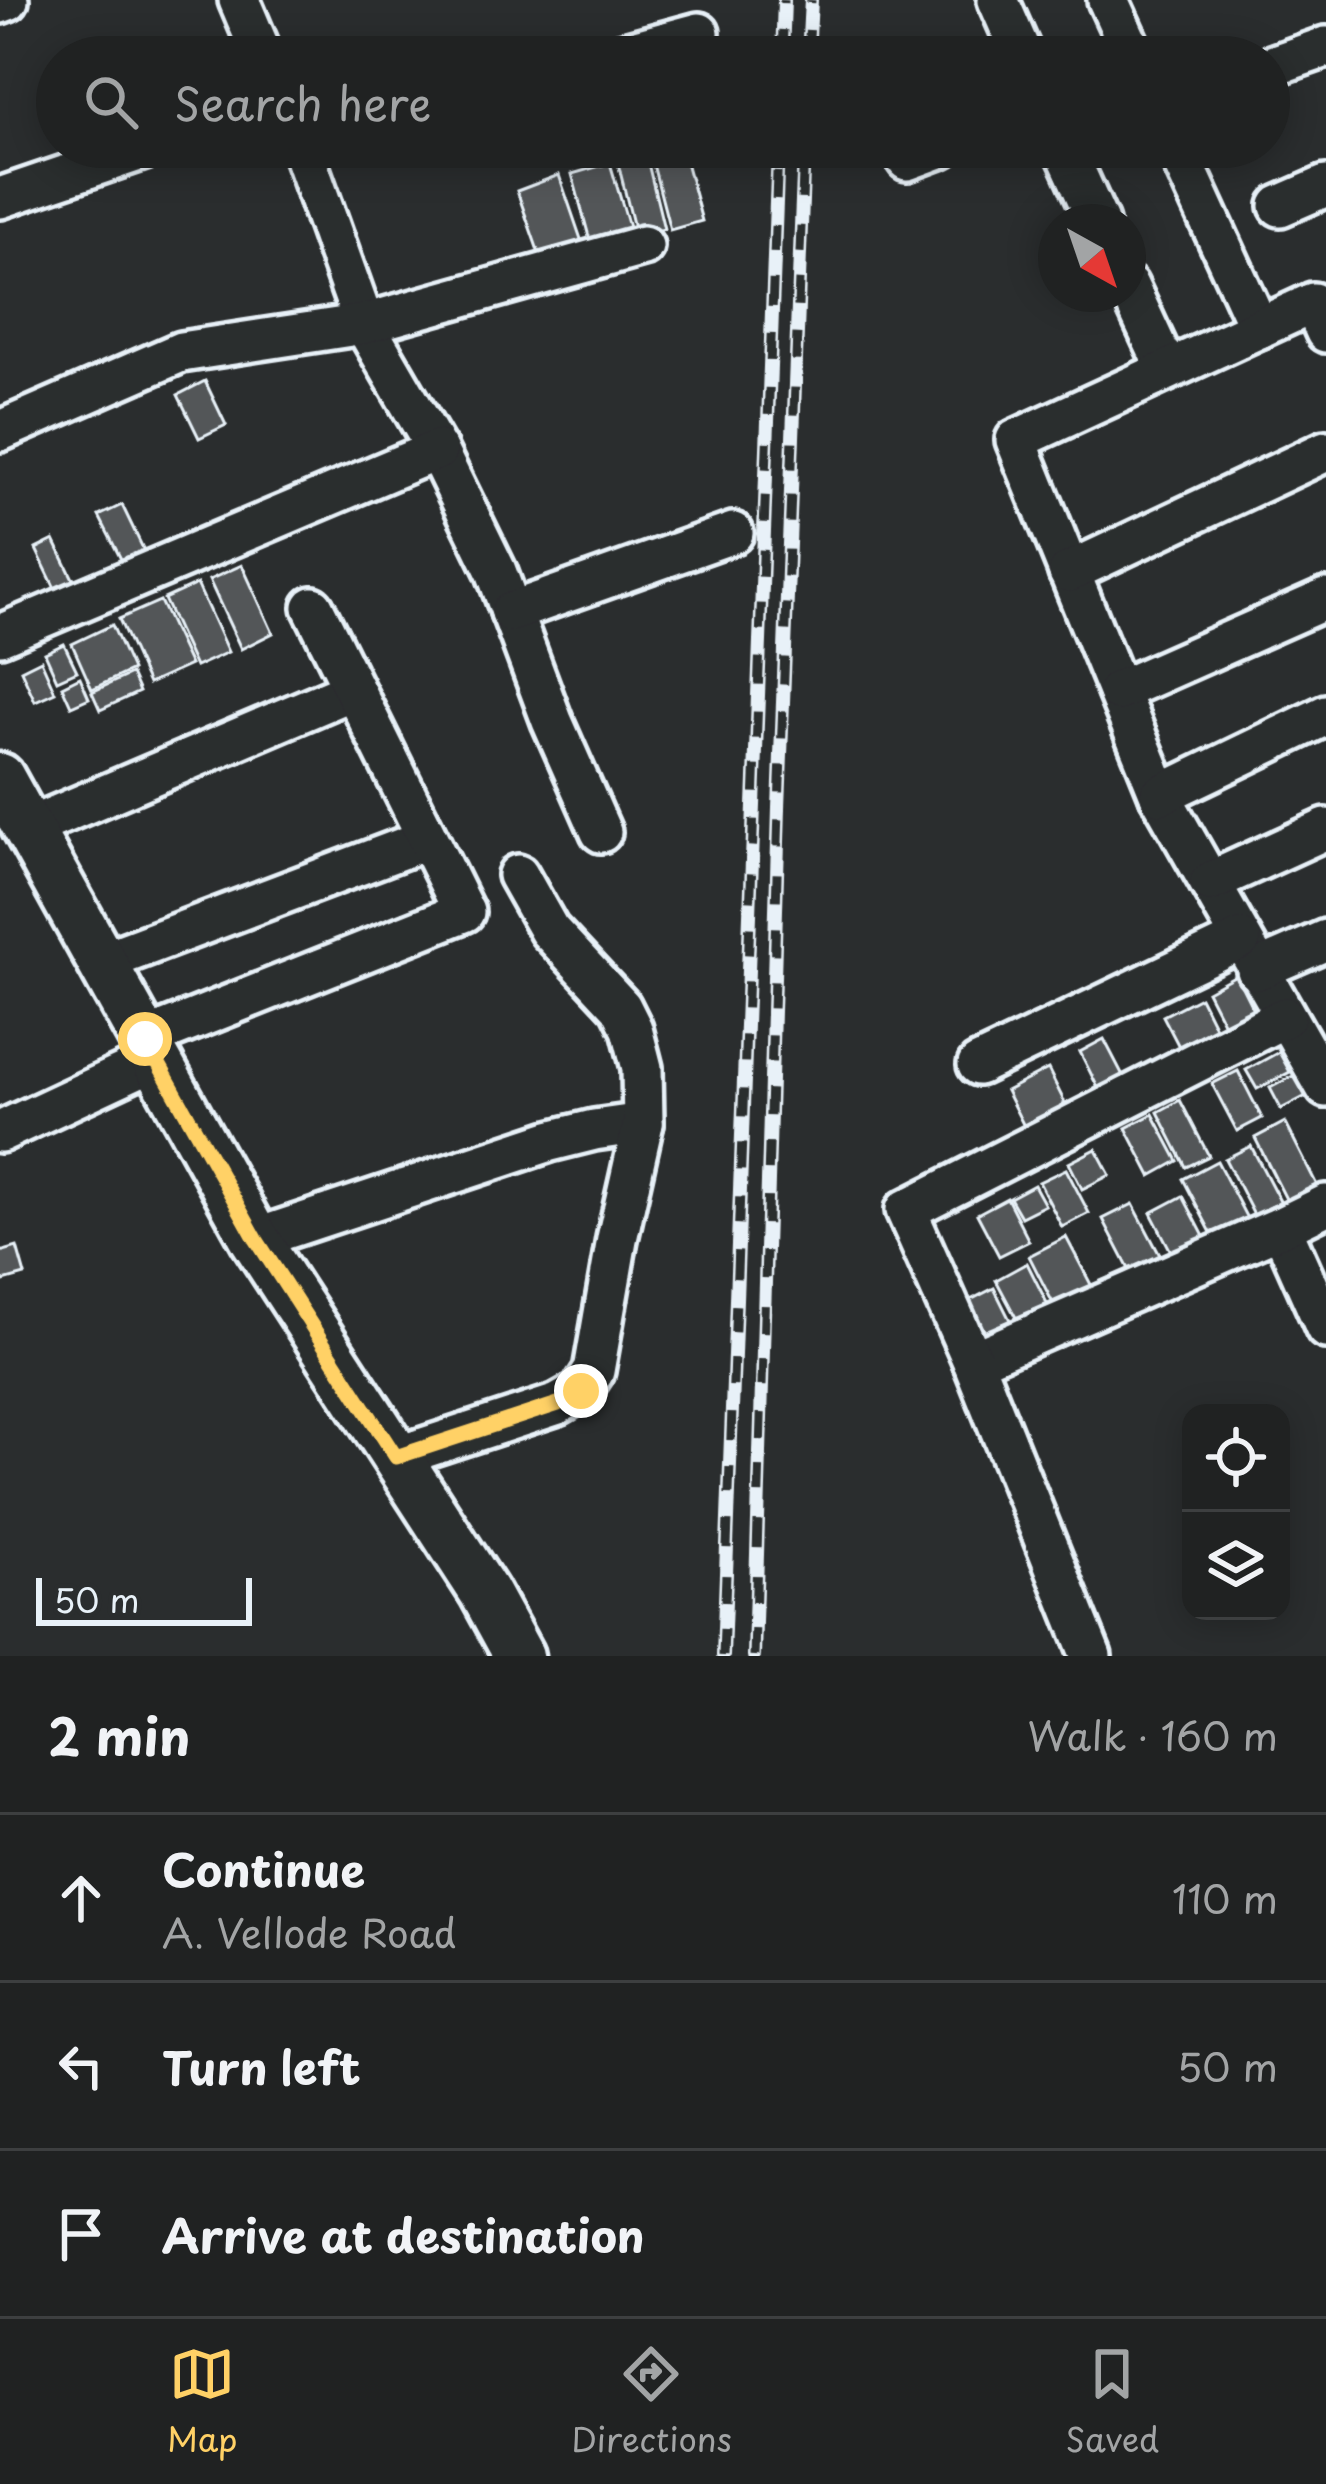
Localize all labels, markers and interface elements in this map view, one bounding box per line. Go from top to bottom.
search box [36,36,1290,168]
text: Search here [174,68,431,136]
icon: search [78,69,144,135]
north arrow [1038,204,1146,312]
route start [118,1012,172,1066]
route end [554,1364,608,1418]
map controls [1182,1404,1290,1620]
button: locate [1182,1404,1290,1512]
button: layers [1182,1512,1290,1620]
scale bar [36,1572,252,1625]
text: 50 m [54,1574,140,1624]
text: 2 min [48,1696,190,1773]
text: Walk · 160 m [1028,1705,1278,1764]
text: Continue [162,1834,365,1902]
icon: ahead [48,1865,114,1931]
text: 110 m [1172,1868,1278,1927]
text: A. Vellode Road [162,1902,457,1961]
text: Turn left [162,2032,361,2100]
icon: left [48,2033,114,2099]
text: 50 m [1177,2036,1278,2095]
text: Arrive at destination [162,2200,645,2268]
icon: arrive [48,2201,114,2267]
tab: Map [167,2341,237,2463]
tab: Directions [571,2341,732,2463]
tab: Saved [1065,2341,1159,2463]

